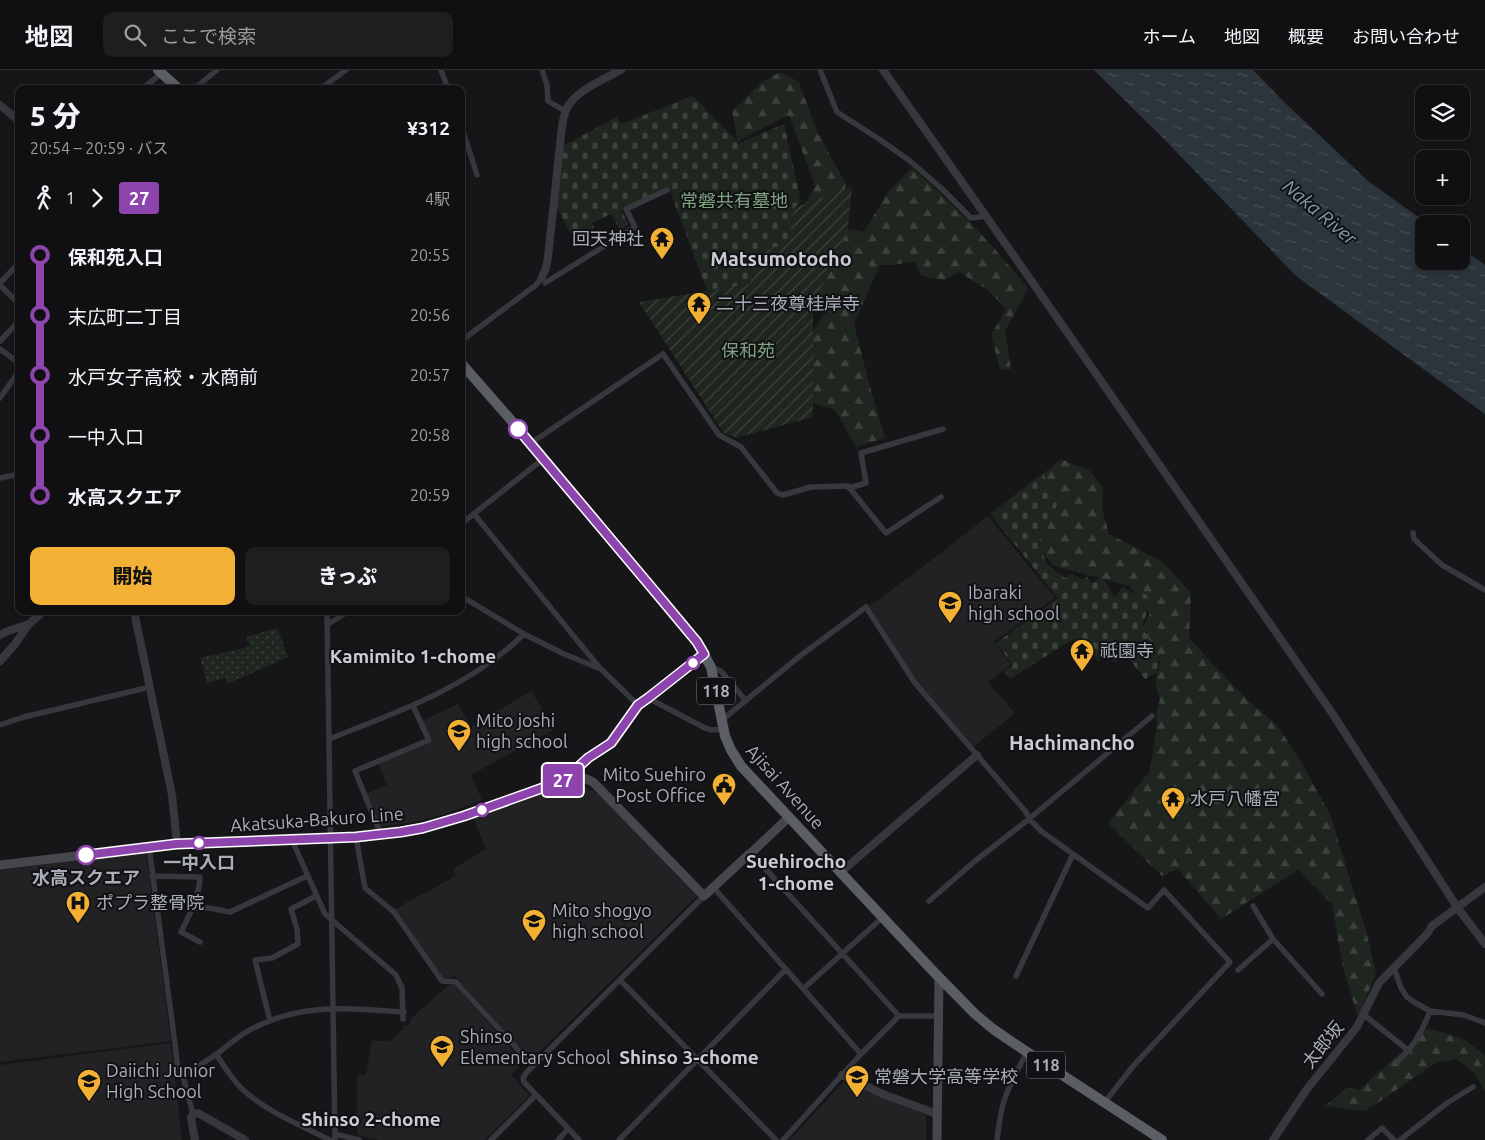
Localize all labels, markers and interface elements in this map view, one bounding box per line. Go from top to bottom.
search box [103,12,453,57]
icon: search [121,21,149,49]
text: 地図 [25,23,73,50]
text: ここで検索 [161,25,256,47]
text: ホーム [1143,26,1196,46]
text: 地図 [1224,26,1260,46]
text: 概要 [1288,26,1324,46]
text: お問い合わせ [1352,26,1460,46]
map controls [1415,85,1470,270]
button: layers [1415,85,1470,140]
text: 5 分 [30,100,81,131]
text: ¥312 [407,117,450,139]
text: 20:54 – 20:59 · バス [30,139,169,157]
button: + [1415,150,1470,205]
water label: Naka River [1279,175,1362,250]
icon: walk [30,184,58,212]
icon: forward [83,184,111,212]
text: 27 [129,188,149,208]
text: 1 [66,189,75,207]
text: 4駅 [425,190,450,208]
park label: 常磐共有墓地 [680,190,788,210]
button: − [1415,215,1470,270]
temple icon: 回天神社 [649,226,675,260]
place label: 回天神社 [572,228,644,248]
text: 保和苑入口 [68,246,163,268]
text: 20:55 [410,246,450,264]
district label: Matsumotocho [710,247,852,270]
temple icon: 二十三夜尊桂岸寺 [686,291,712,325]
place label: 二十三夜尊桂岸寺 [716,293,860,313]
text: 末広町二丁目 [68,306,182,328]
text: 20:56 [410,306,450,324]
park label: 保和苑 [721,340,775,360]
text: 水戸女子高校・水商前 [68,366,258,388]
text: 20:57 [410,366,450,384]
unlabelled marker [508,419,528,439]
text: 一中入口 [68,426,144,448]
text: 20:58 [410,426,450,444]
text: 水高スクエア [68,486,182,508]
text: 20:59 [410,486,450,504]
button: 開始 [30,547,235,605]
button: きっぷ [245,547,450,605]
place label: Ibaraki high school [968,582,1060,623]
school or university icon: Ibaraki high school [937,590,963,624]
temple icon: 祇園寺 [1069,638,1095,672]
place label: 祇園寺 [1100,640,1154,660]
district label: Kamimito 1-chome [330,645,496,667]
unlabelled marker [686,656,700,670]
road number: 118 [697,678,735,704]
place label: Mito joshi high school [476,710,568,751]
school or university icon: Mito joshi high school [446,718,472,752]
district label: Hachimancho [1009,731,1135,754]
street label: Ajisai Avenue [743,740,829,833]
line badge: 27 [540,764,586,796]
place label: Mito Suehiro Post Office [603,764,706,805]
text: 27 [553,770,573,790]
public building icon: Mito Suehiro Post Office [711,772,737,806]
temple icon: 水戸八幡宮 [1160,786,1186,820]
place label: 水戸八幡宮 [1190,788,1280,808]
street label: Akatsuka-Bakuro Line [229,803,404,835]
unlabelled marker [475,803,489,817]
marker: 一中入口 [192,836,206,850]
marker: 水高スクエア [76,845,96,865]
district label: Suehirocho 1-chome [746,850,846,894]
place label: 一中入口 [163,852,235,872]
place label: 水高スクエア [32,867,140,887]
hospital icon: ポプラ整骨院 [65,890,91,924]
place label: ポプラ整骨院 [96,892,204,912]
place label: Mito shogyo high school [552,900,652,941]
school or university icon: Mito shogyo high school [521,908,547,942]
street label: 太郎坂 [1297,1017,1347,1072]
place label: Shinso Elementary School [460,1026,611,1067]
school or university icon: Shinso Elementary School [429,1034,455,1068]
district label: Shinso 3-chome [619,1046,759,1068]
road number: 118 [1027,1052,1065,1078]
place label: Daiichi Junior High School [106,1060,215,1101]
school or university icon: 常磐大学高等学校 [844,1064,870,1098]
place label: 常磐大学高等学校 [874,1066,1018,1086]
school or university icon: Daiichi Junior High School [76,1068,102,1102]
district label: Shinso 2-chome [301,1108,441,1130]

